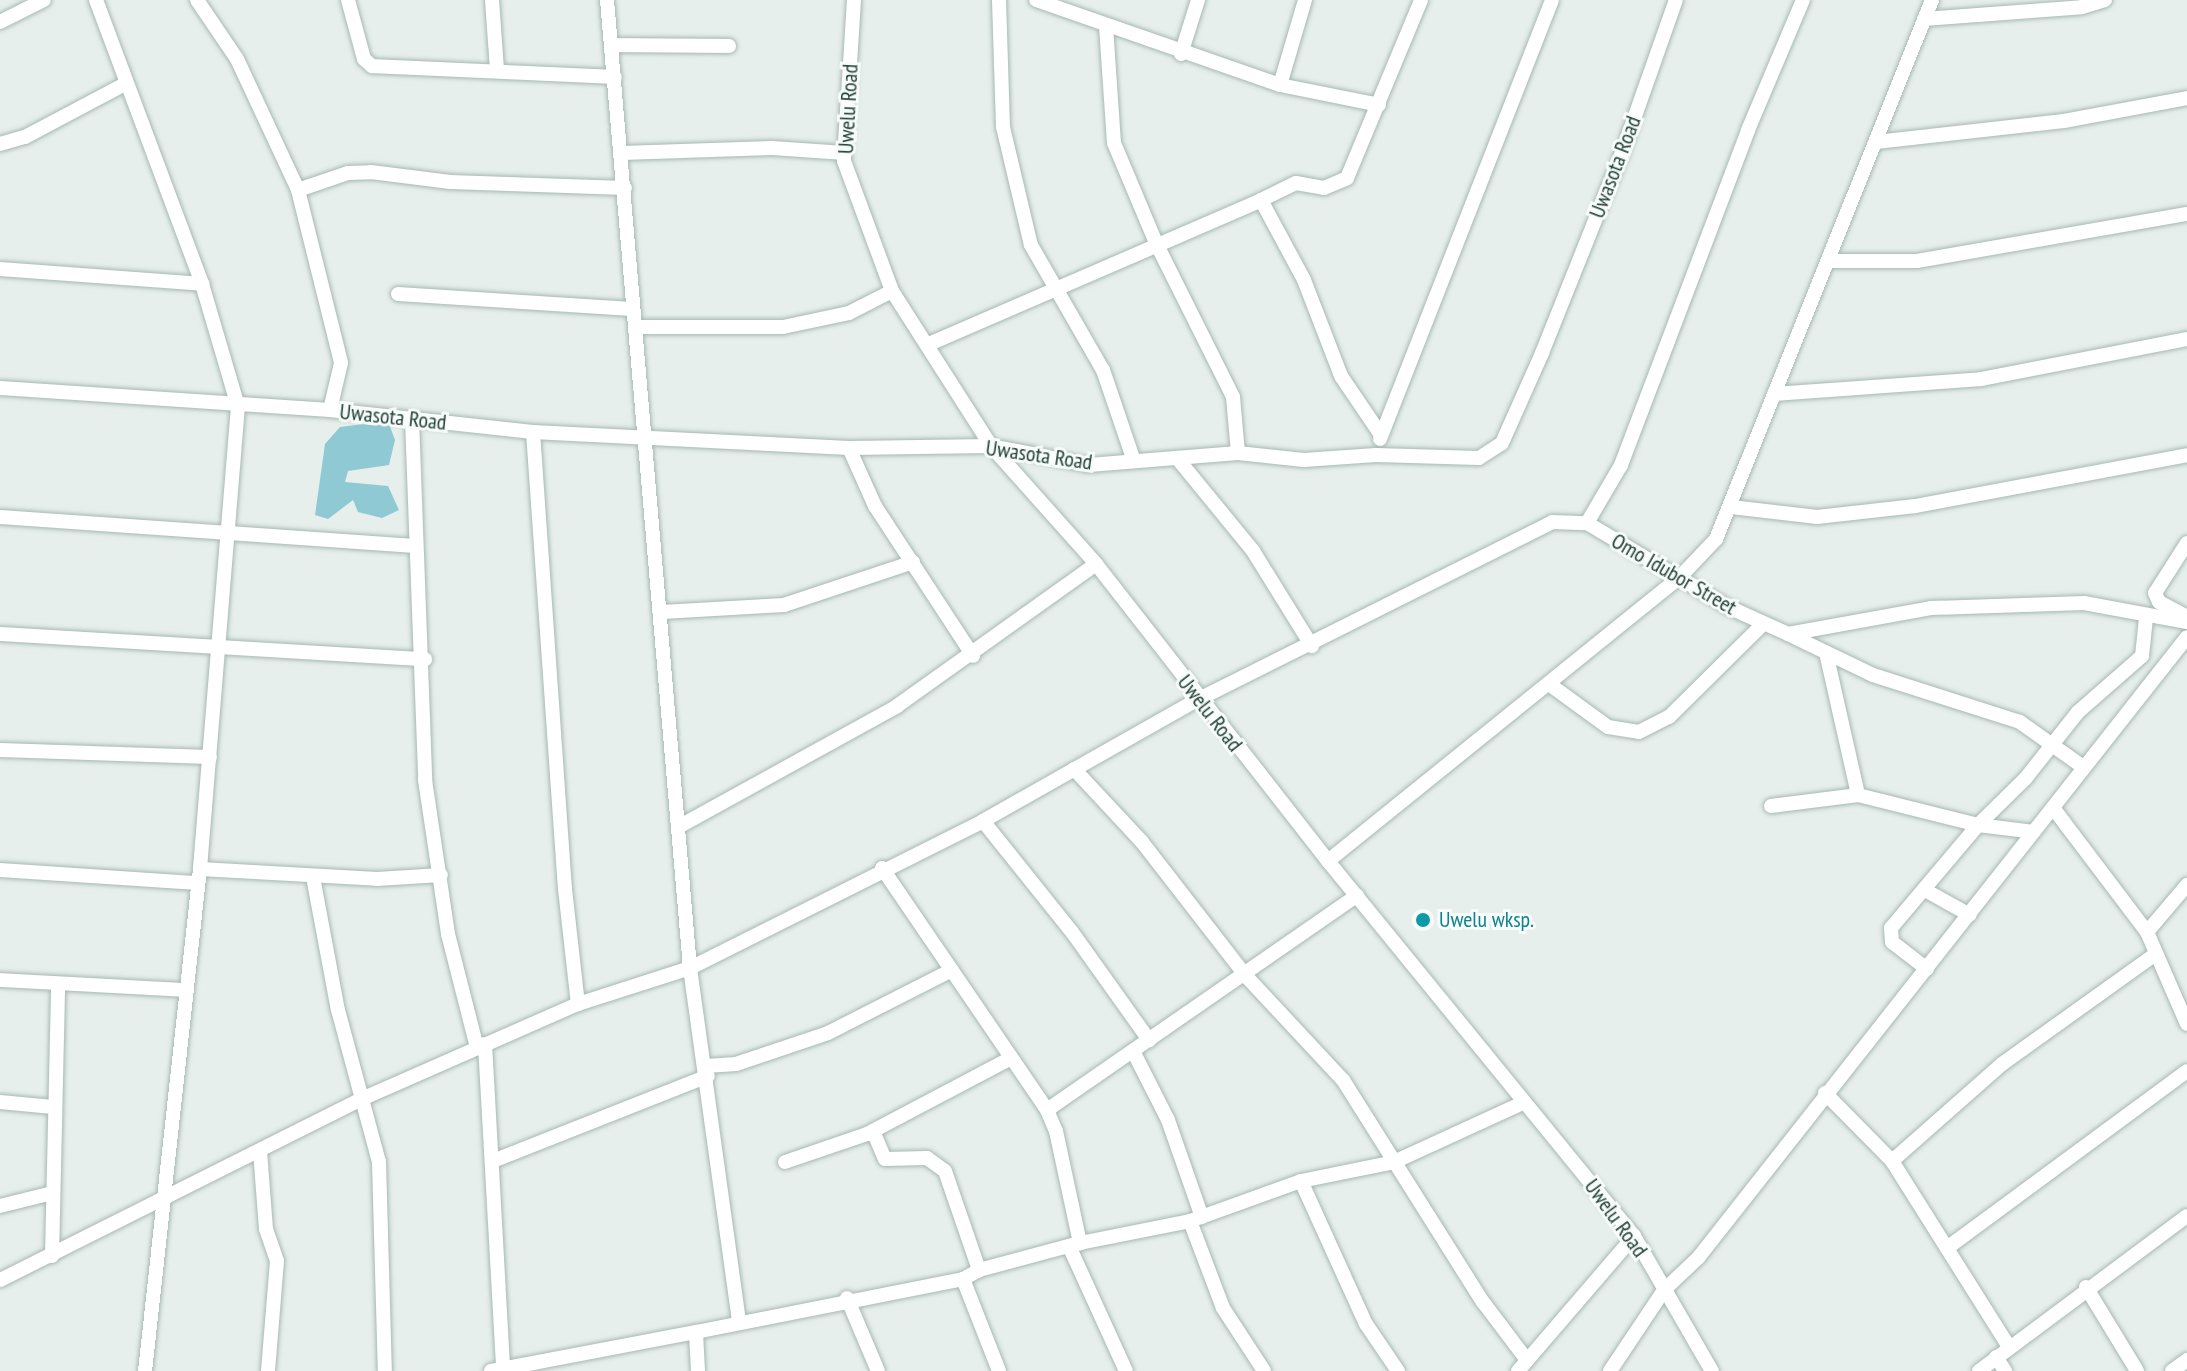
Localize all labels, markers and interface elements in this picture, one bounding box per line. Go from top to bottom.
street label: Uwelu Road [832,63,864,155]
street label: Uwasota Road [1583,112,1647,222]
street label: Uwasota Road [338,398,448,436]
street label: Uwasota Road [984,434,1094,476]
street label: Omo Idubor Street [1607,528,1741,620]
street label: Uwelu Road [1172,669,1248,757]
place label: Uwelu wksp. [1439,907,1534,933]
marker: Uwelu wksp. [1414,911,1432,929]
street label: Uwelu Road [1579,1174,1653,1262]

